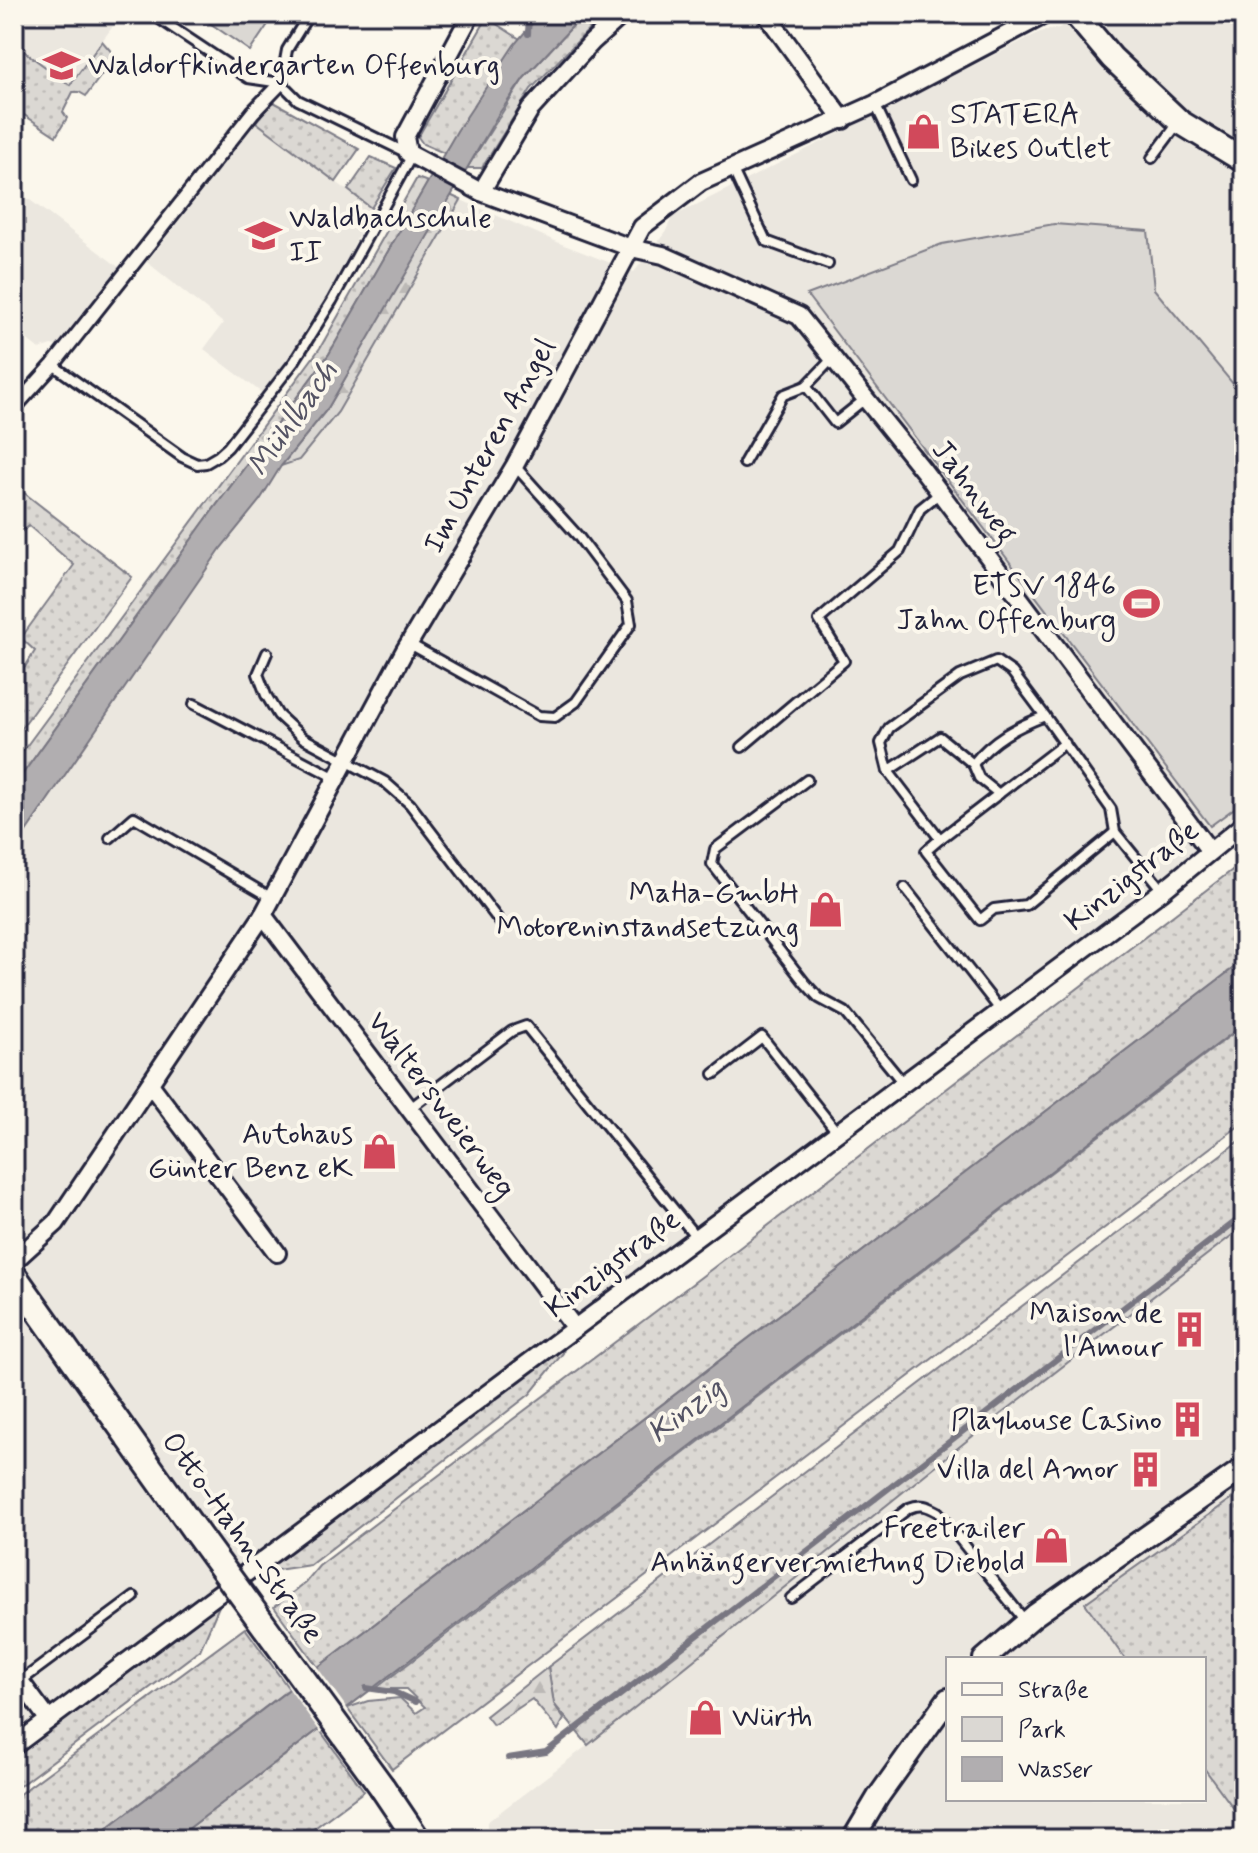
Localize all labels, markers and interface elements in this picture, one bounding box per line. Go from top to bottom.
school or university icon: Waldorfkindergarten Offenburg [43,46,81,84]
place label: Waldorfkindergarten Offenburg [88,46,500,85]
place label: STATERA Bikes Outlet [950,95,1111,168]
shop icon: STATERA Bikes Outlet [905,112,943,150]
place label: Waldbachschule II [289,199,492,272]
school or university icon: Waldbachschule II [244,216,282,254]
street label: Im Unteren Angel [415,332,565,560]
water label: Mühlbach [238,353,348,485]
street label: Jahnweg [920,432,1026,554]
place label: ETSV 1846 Jahn Offenburg [897,567,1116,642]
sports icon: ETSV 1846 Jahn Offenburg [1123,584,1161,622]
street label: Kinzigstraße [1057,811,1207,941]
place label: MaHa-GmbH Motoreninstandsetzung [496,874,799,947]
shop icon: MaHa-GmbH Motoreninstandsetzung [806,891,844,929]
street label: Waltersweierweg [356,1004,524,1207]
place label: Autohaus Günter Benz eK [148,1115,353,1188]
shop icon: Autohaus Günter Benz eK [360,1132,398,1170]
street label: Kinzigstraße [537,1200,689,1328]
place label: Maison de l'Amour [1029,1294,1164,1367]
building icon: Maison de l'Amour [1170,1311,1208,1349]
water label: Kinzig [639,1368,734,1453]
place label: Playhouse Casino [951,1401,1162,1440]
building icon: Playhouse Casino [1169,1401,1207,1439]
street label: Otto-Hahn-Straße [152,1424,332,1652]
place label: Villa del Amor [936,1450,1119,1489]
building icon: Villa del Amor [1126,1450,1164,1488]
place label: Freetrailer Anhängervermietung Diebold [650,1509,1026,1585]
shop icon: Freetrailer Anhängervermietung Diebold [1032,1526,1070,1564]
legend [946,1657,1206,1801]
text: Straße [1018,1675,1089,1706]
shop icon: Würth [687,1698,725,1736]
place label: Würth [732,1698,813,1737]
text: Park [1018,1715,1066,1746]
text: Wasser [1018,1755,1093,1786]

